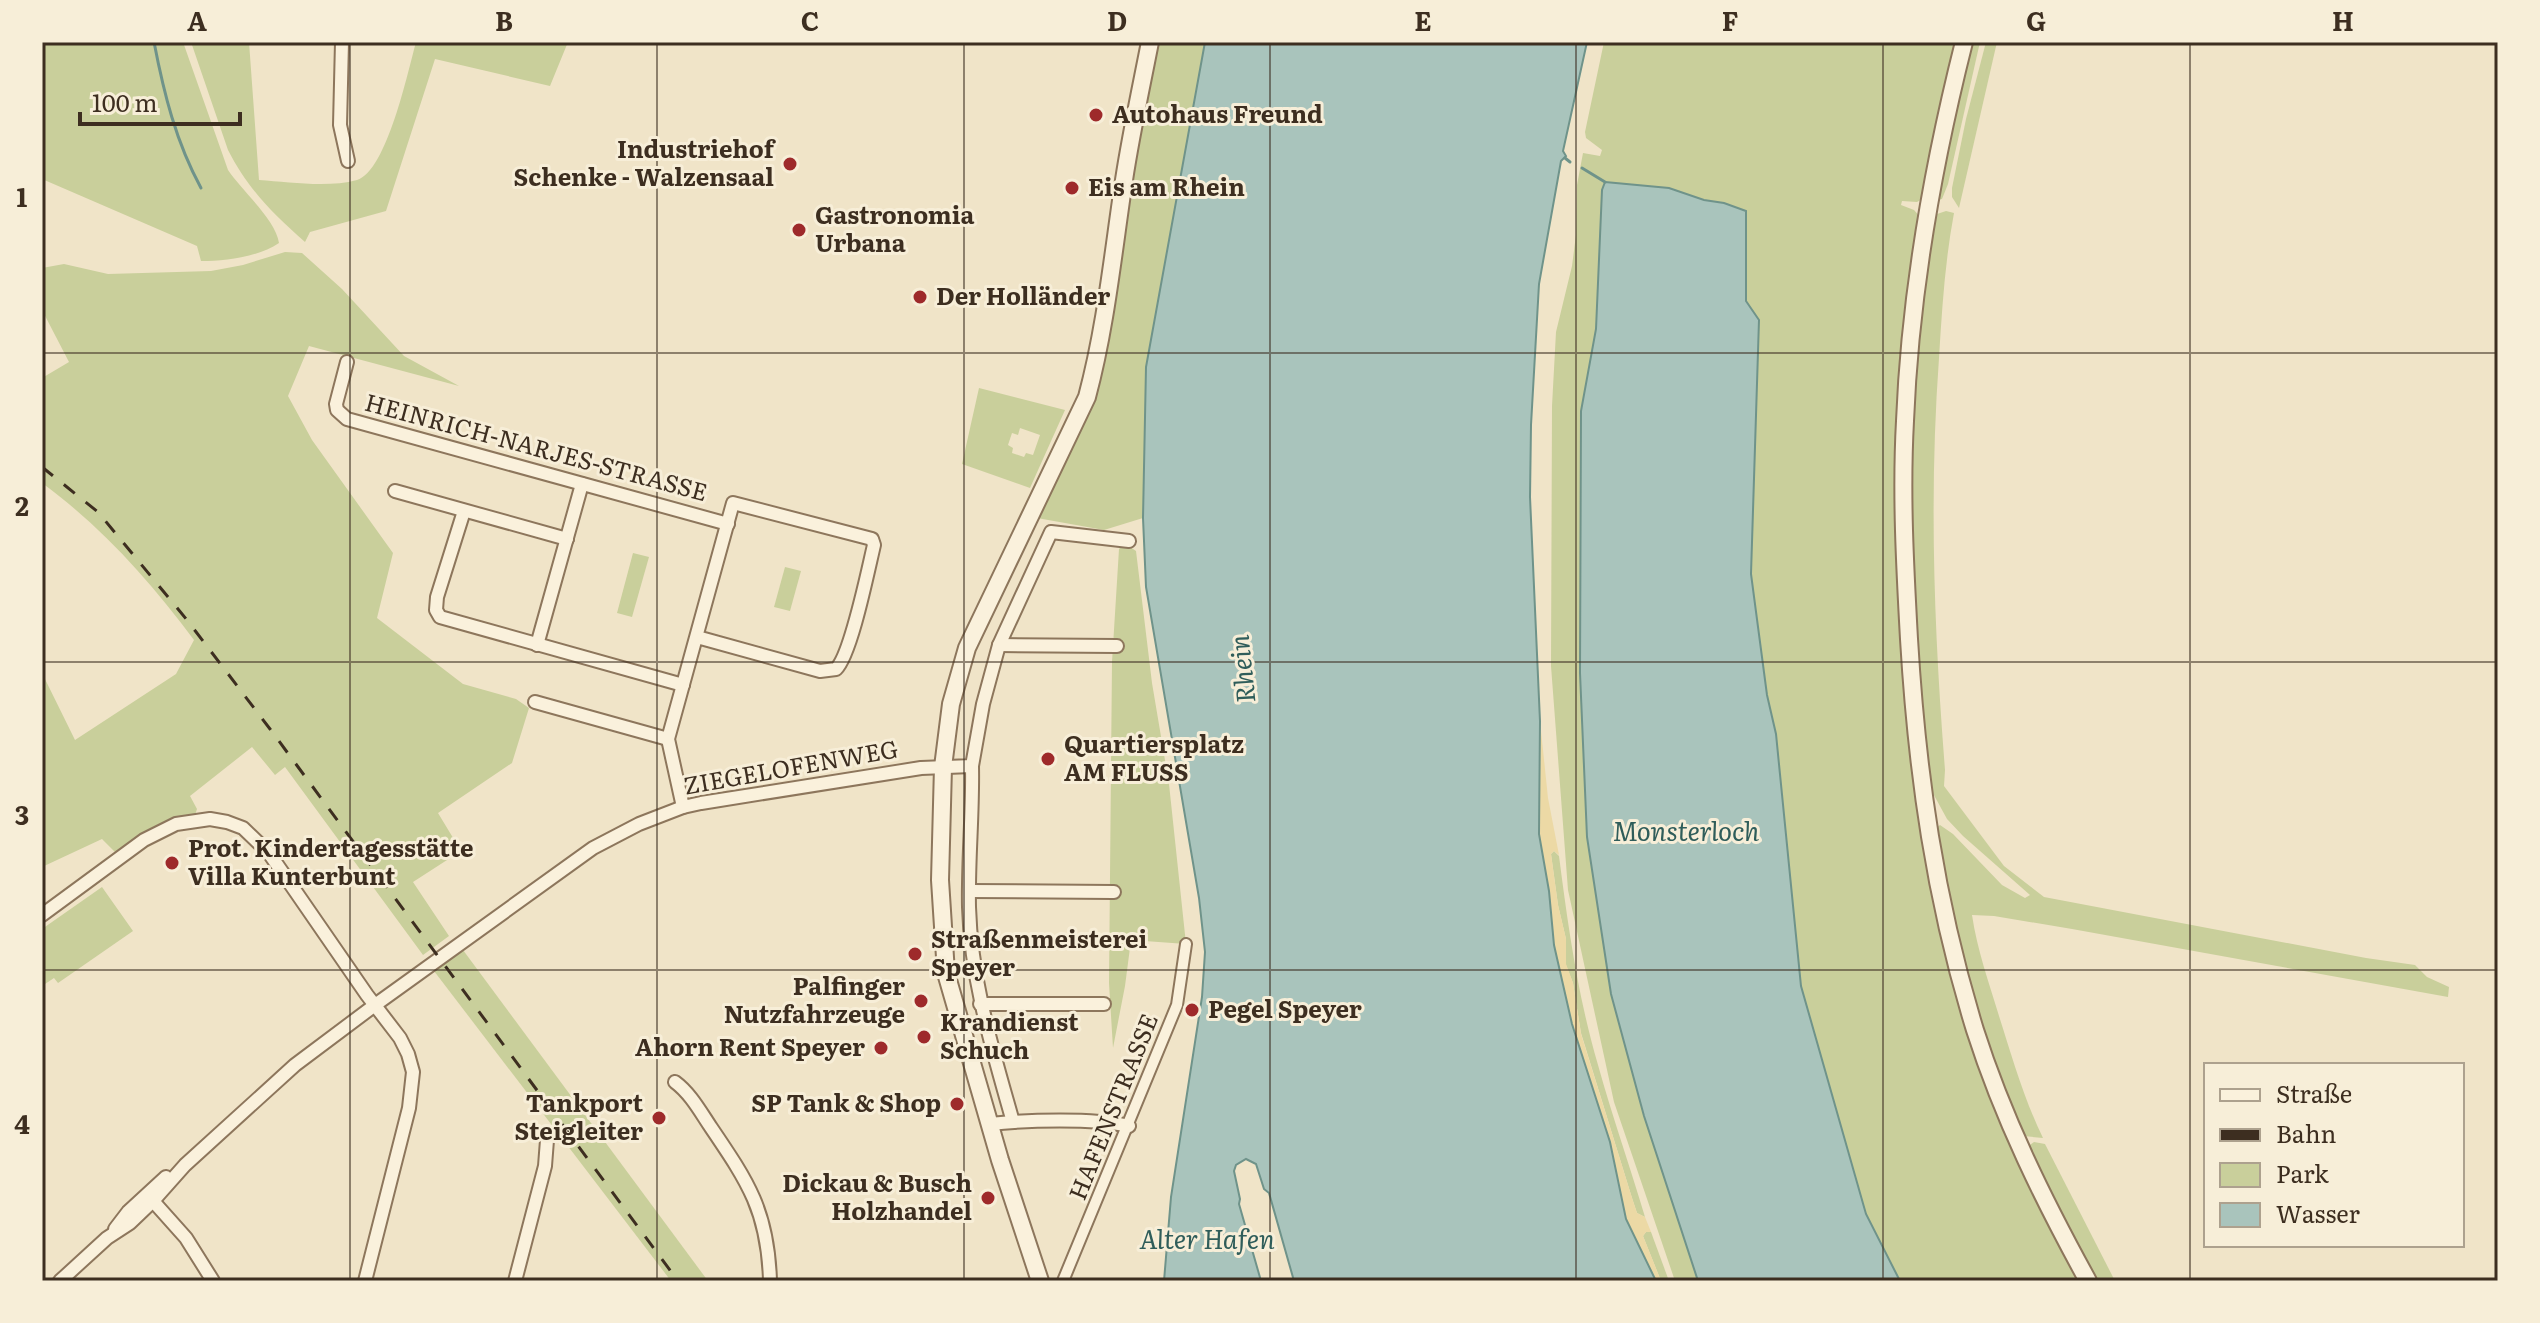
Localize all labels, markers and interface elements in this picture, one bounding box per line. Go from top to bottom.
text: A [187,0,207,39]
text: B [495,0,513,39]
text: C [801,0,819,39]
text: D [1107,0,1127,39]
text: E [1414,0,1432,39]
text: F [1722,0,1738,39]
text: G [2026,0,2046,39]
text: H [2332,0,2354,39]
scale bar [80,76,240,126]
text: 100 m [92,84,158,119]
place label: Autohaus Freund [1112,95,1323,130]
marker: Autohaus Freund [1087,106,1105,124]
place label: Industriehof Schenke - Walzensaal [514,130,777,193]
marker: Industriehof Schenke - Walzensaal [781,155,799,173]
place label: Eis am Rhein [1088,168,1245,203]
text: 1 [17,176,28,215]
marker: Eis am Rhein [1063,179,1081,197]
place label: Gastronomia Urbana [815,196,975,259]
marker: Gastronomia Urbana [790,221,808,239]
place label: Der Holländer [936,277,1110,312]
marker: Der Holländer [911,288,929,306]
street label: HEINRICH-NARJES-STRASSE [362,383,712,508]
text: 2 [15,485,29,524]
water label: Rhein [1217,633,1263,705]
place label: Quartiersplatz AM FLUSS [1064,725,1244,788]
street label: ZIEGELOFENWEG [681,729,900,802]
marker: Quartiersplatz AM FLUSS [1039,750,1057,768]
text: 3 [15,794,29,833]
water label: Monsterloch [1613,810,1759,849]
place label: Prot. Kindertagesstätte Villa Kunterbunt [188,829,474,892]
marker: Prot. Kindertagesstätte Villa Kunterbunt [163,854,181,872]
place label: Straßenmeisterei Speyer [931,920,1148,983]
marker: Straßenmeisterei Speyer [906,945,924,963]
place label: Palfinger Nutzfahrzeuge [724,967,905,1030]
place label: Pegel Speyer [1208,990,1362,1025]
marker: Palfinger Nutzfahrzeuge [912,992,930,1010]
marker: Pegel Speyer [1183,1001,1201,1019]
place label: Krandienst Schuch [940,1003,1079,1066]
street label: HAFENSTRASSE [1058,1007,1165,1205]
place label: Ahorn Rent Speyer [635,1028,865,1063]
marker: Krandienst Schuch [915,1028,933,1046]
marker: Ahorn Rent Speyer [872,1039,890,1057]
legend [2204,1063,2464,1247]
text: Straße [2276,1075,2352,1110]
place label: Tankport Steigleiter [514,1084,643,1147]
place label: SP Tank & Shop [751,1084,941,1119]
marker: SP Tank & Shop [948,1095,966,1113]
text: 4 [14,1103,30,1142]
marker: Tankport Steigleiter [650,1109,668,1127]
text: Bahn [2276,1115,2336,1150]
text: Park [2276,1155,2329,1190]
place label: Dickau & Busch Holzhandel [782,1164,972,1227]
marker: Dickau & Busch Holzhandel [979,1189,997,1207]
text: Wasser [2276,1195,2360,1230]
water label: Alter Hafen [1139,1218,1275,1257]

